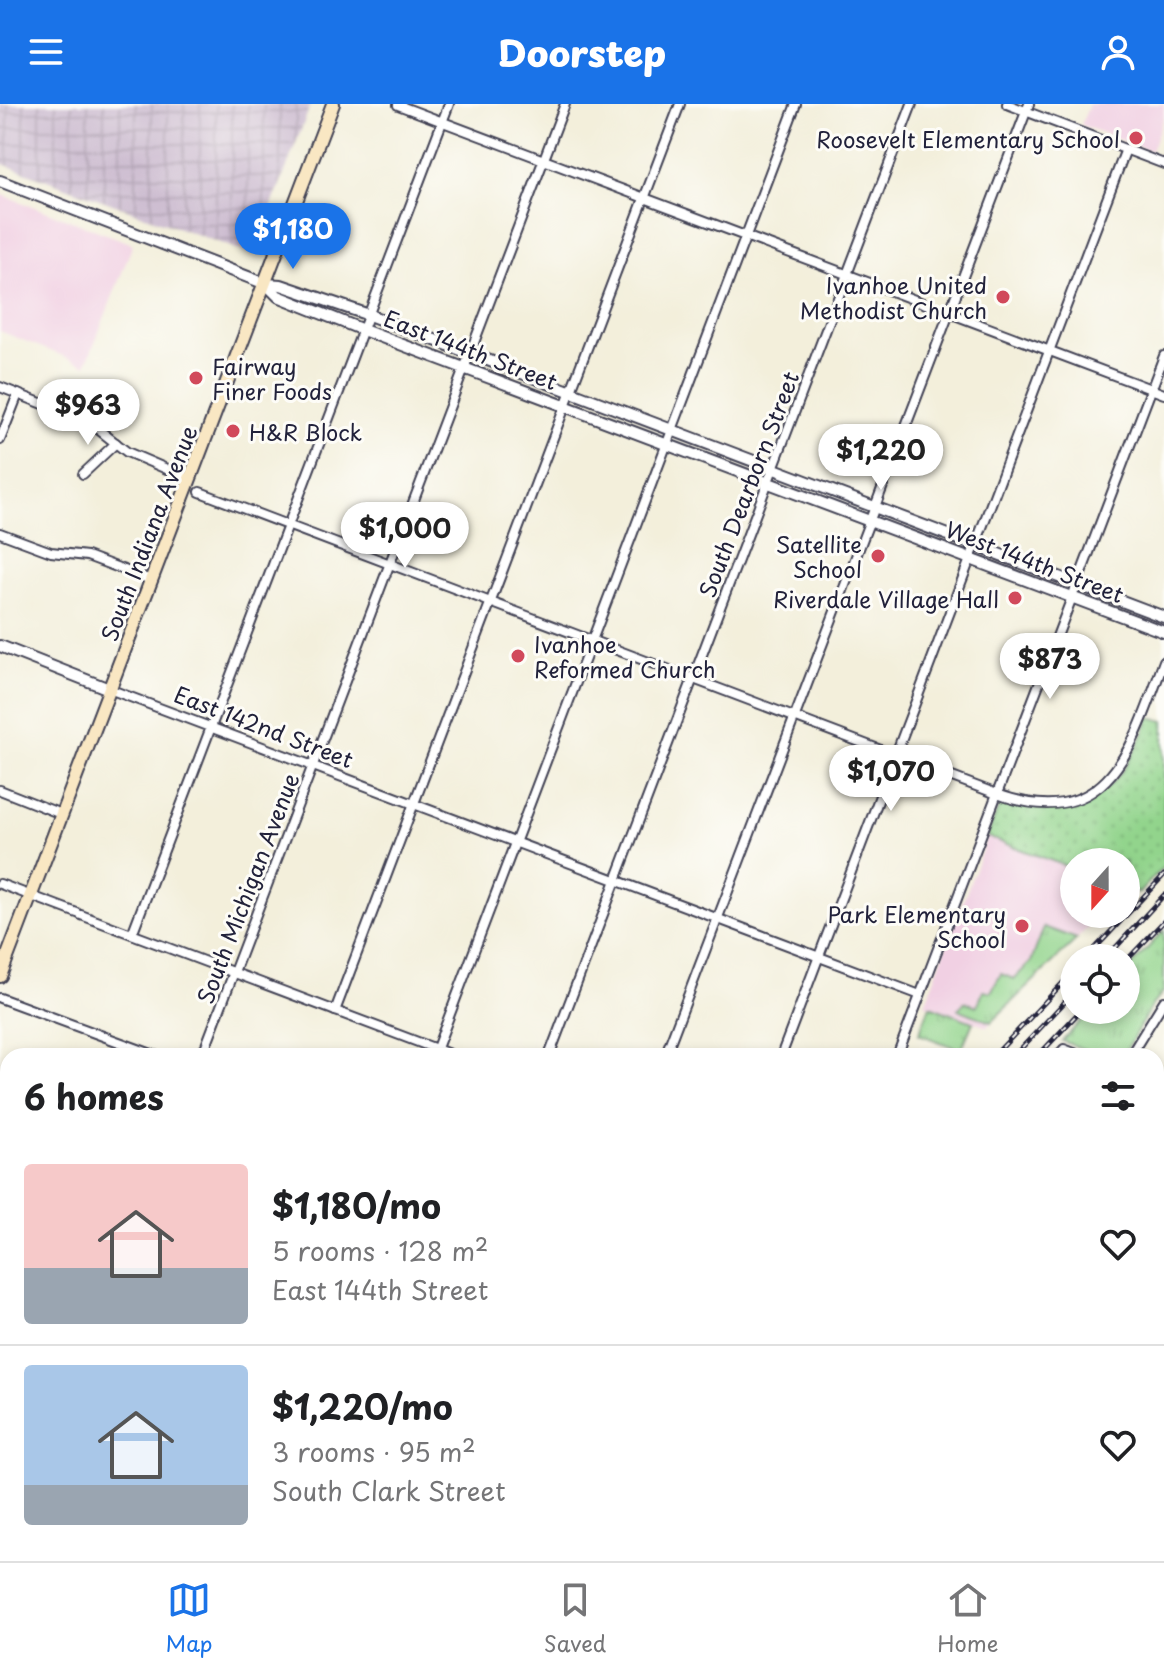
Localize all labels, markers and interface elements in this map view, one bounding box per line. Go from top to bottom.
text: Doorstep [498,25,666,79]
icon: menu [24,30,68,74]
icon: person [1096,30,1140,74]
place label: Roosevelt Elementary School [816,122,1120,155]
marker: Roosevelt Elementary School [1127,129,1145,147]
pin: $1,180 [228,203,358,271]
text: $1,180 [253,209,333,248]
place label: Ivanhoe United Methodist Church [800,268,987,326]
marker: Ivanhoe United Methodist Church [994,288,1012,306]
street label: East 144th Street [380,301,562,397]
place label: Fairway Finer Foods [212,349,332,407]
street label: South Dearborn Street [690,366,806,602]
marker: Fairway Finer Foods [187,369,205,387]
pin: $963 [41,379,135,447]
text: $963 [55,385,121,424]
place label: H&R Block [249,415,363,448]
street label: South Indiana Avenue [92,421,204,645]
marker: H&R Block [224,422,242,440]
pin: $1,220 [816,424,946,492]
text: $1,220 [836,430,926,469]
pin: $1,000 [340,502,470,570]
text: $1,000 [359,508,451,547]
street label: West 144th Street [941,512,1129,610]
place label: Satellite School [776,527,862,585]
marker: Satellite School [869,547,887,565]
place label: Riverdale Village Hall [773,582,999,615]
marker: Riverdale Village Hall [1006,589,1024,607]
place label: Ivanhoe Reformed Church [534,627,716,685]
pin: $873 [1003,633,1097,701]
text: $873 [1018,639,1082,678]
marker: Ivanhoe Reformed Church [509,647,527,665]
street label: East 142nd Street [170,677,358,775]
pin: $1,070 [826,745,956,813]
text: $1,070 [847,751,935,790]
street label: South Michigan Avenue [188,768,306,1008]
north arrow [1060,848,1140,928]
map controls [1060,848,1140,1024]
place label: Park Elementary School [828,897,1006,955]
marker: Park Elementary School [1013,917,1031,935]
button: locate [1060,944,1140,1024]
text: 6 homes [24,1070,164,1122]
icon: filters [1096,1074,1140,1118]
text: $1,180/mo [272,1179,441,1231]
icon: home [88,1196,184,1292]
icon: heart [1096,1222,1140,1266]
text: 5 rooms · 128 m² [272,1231,488,1270]
text: East 144th Street [272,1270,488,1309]
text: $1,220/mo [272,1380,453,1432]
icon: home [88,1397,184,1493]
icon: heart [1096,1423,1140,1467]
text: 3 rooms · 95 m² [272,1432,476,1471]
text: South Clark Street [272,1471,506,1510]
tab: Map [166,1578,213,1659]
tab: Saved [544,1578,606,1659]
tab: Home [937,1578,998,1659]

